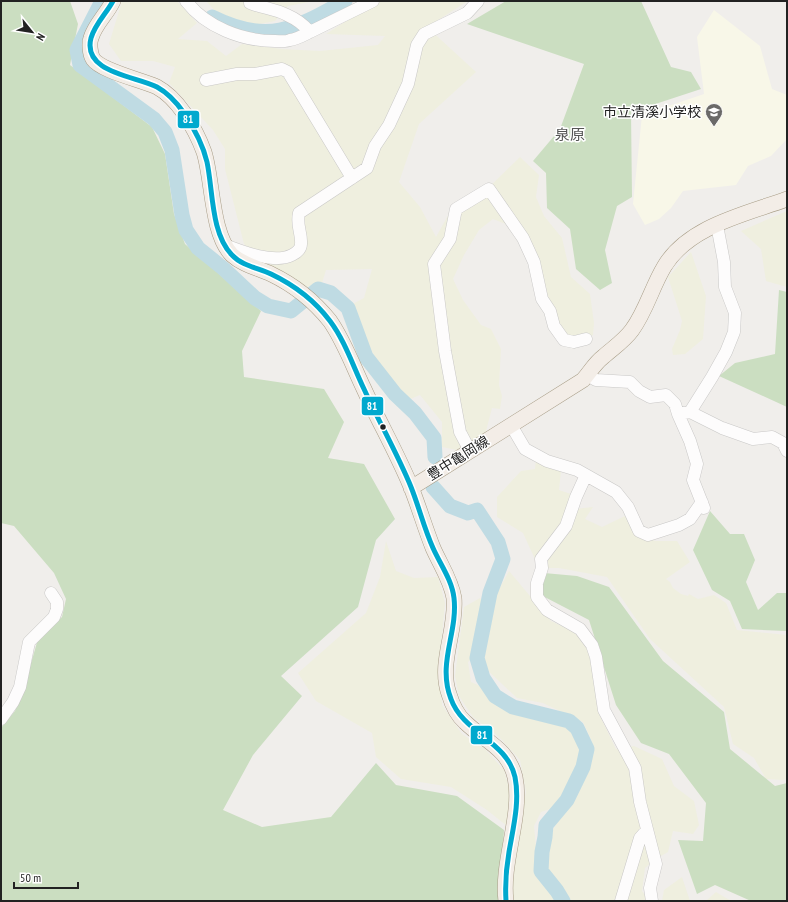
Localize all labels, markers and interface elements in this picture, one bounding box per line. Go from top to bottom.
north arrow [12,12,52,52]
text: N [33,31,48,43]
school or university icon: 市立清溪小学校 [704,102,724,127]
place label: 市立清溪小学校 [603,103,701,121]
line badge: 81 [177,110,200,129]
text: 81 [183,112,193,126]
district label: 泉原 [555,125,585,144]
line badge: 81 [361,396,384,416]
text: 81 [367,399,377,413]
unlabelled marker [378,422,388,432]
street label: 豊中亀岡線 [424,432,492,484]
line badge: 81 [470,725,493,745]
text: 81 [477,728,487,742]
scale bar [14,864,78,890]
text: 50 m [20,870,41,885]

